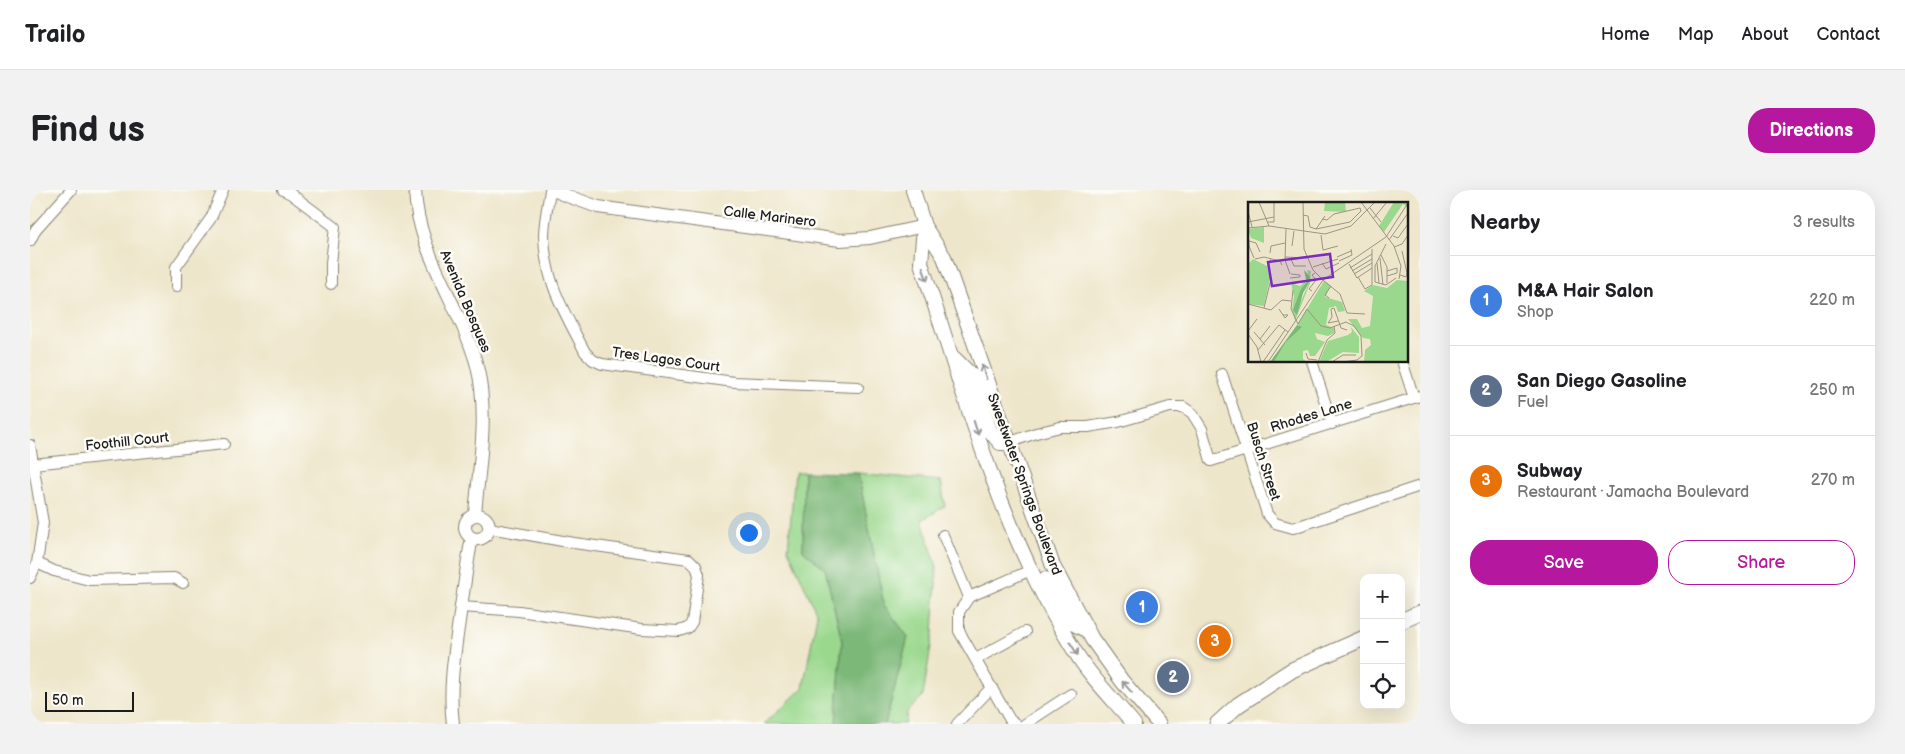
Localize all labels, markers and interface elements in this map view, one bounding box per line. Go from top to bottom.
text: Trailo [25,20,85,49]
text: Home [1601,24,1650,45]
text: Map [1678,24,1714,45]
text: About [1742,24,1789,45]
text: Contact [1817,24,1880,45]
button: Directions [1748,108,1875,153]
text: Find us [30,109,145,152]
street label: Calle Marinero [723,202,817,231]
inset map [1248,202,1408,362]
text: Nearby [1470,210,1540,235]
text: 3 results [1793,213,1855,232]
street label: Avenida Bosques [436,247,495,355]
one-way arrow [920,266,930,282]
text: M&A Hair Salon [1517,280,1654,303]
text: 1 [1483,291,1489,310]
text: 220 m [1809,291,1855,310]
text: Shop [1517,303,1554,322]
street label: Tres Lagos Court [611,343,722,376]
one-way arrow [979,365,988,381]
text: San Diego Gasoline [1517,370,1687,393]
text: 2 [1481,381,1491,400]
text: 250 m [1809,381,1855,400]
street label: Sweetwater Springs Boulevard [984,391,1065,577]
text: Fuel [1517,393,1548,412]
street label: Rhodes Lane [1268,395,1354,436]
one-way arrow [972,420,981,435]
street label: Busch Street [1243,420,1284,503]
street label: Foothill Court [84,429,170,454]
text: Subway [1517,460,1582,483]
text: 3 [1481,471,1491,490]
text: 270 m [1811,471,1855,490]
text: Restaurant · Jamacha Boulevard [1517,483,1749,502]
your location [736,520,762,546]
button: Save [1470,540,1658,585]
button: Share [1668,540,1855,585]
map controls [1360,574,1405,709]
button: + [1360,574,1405,619]
pin: 1 [1126,588,1158,626]
button: − [1360,619,1405,664]
pin: 3 [1199,622,1231,660]
one-way arrow [1069,642,1079,656]
pin: 2 [1157,658,1189,696]
button: locate [1360,664,1405,709]
one-way arrow [1121,681,1133,694]
scale bar [45,689,134,712]
text: 50 m [52,692,84,709]

